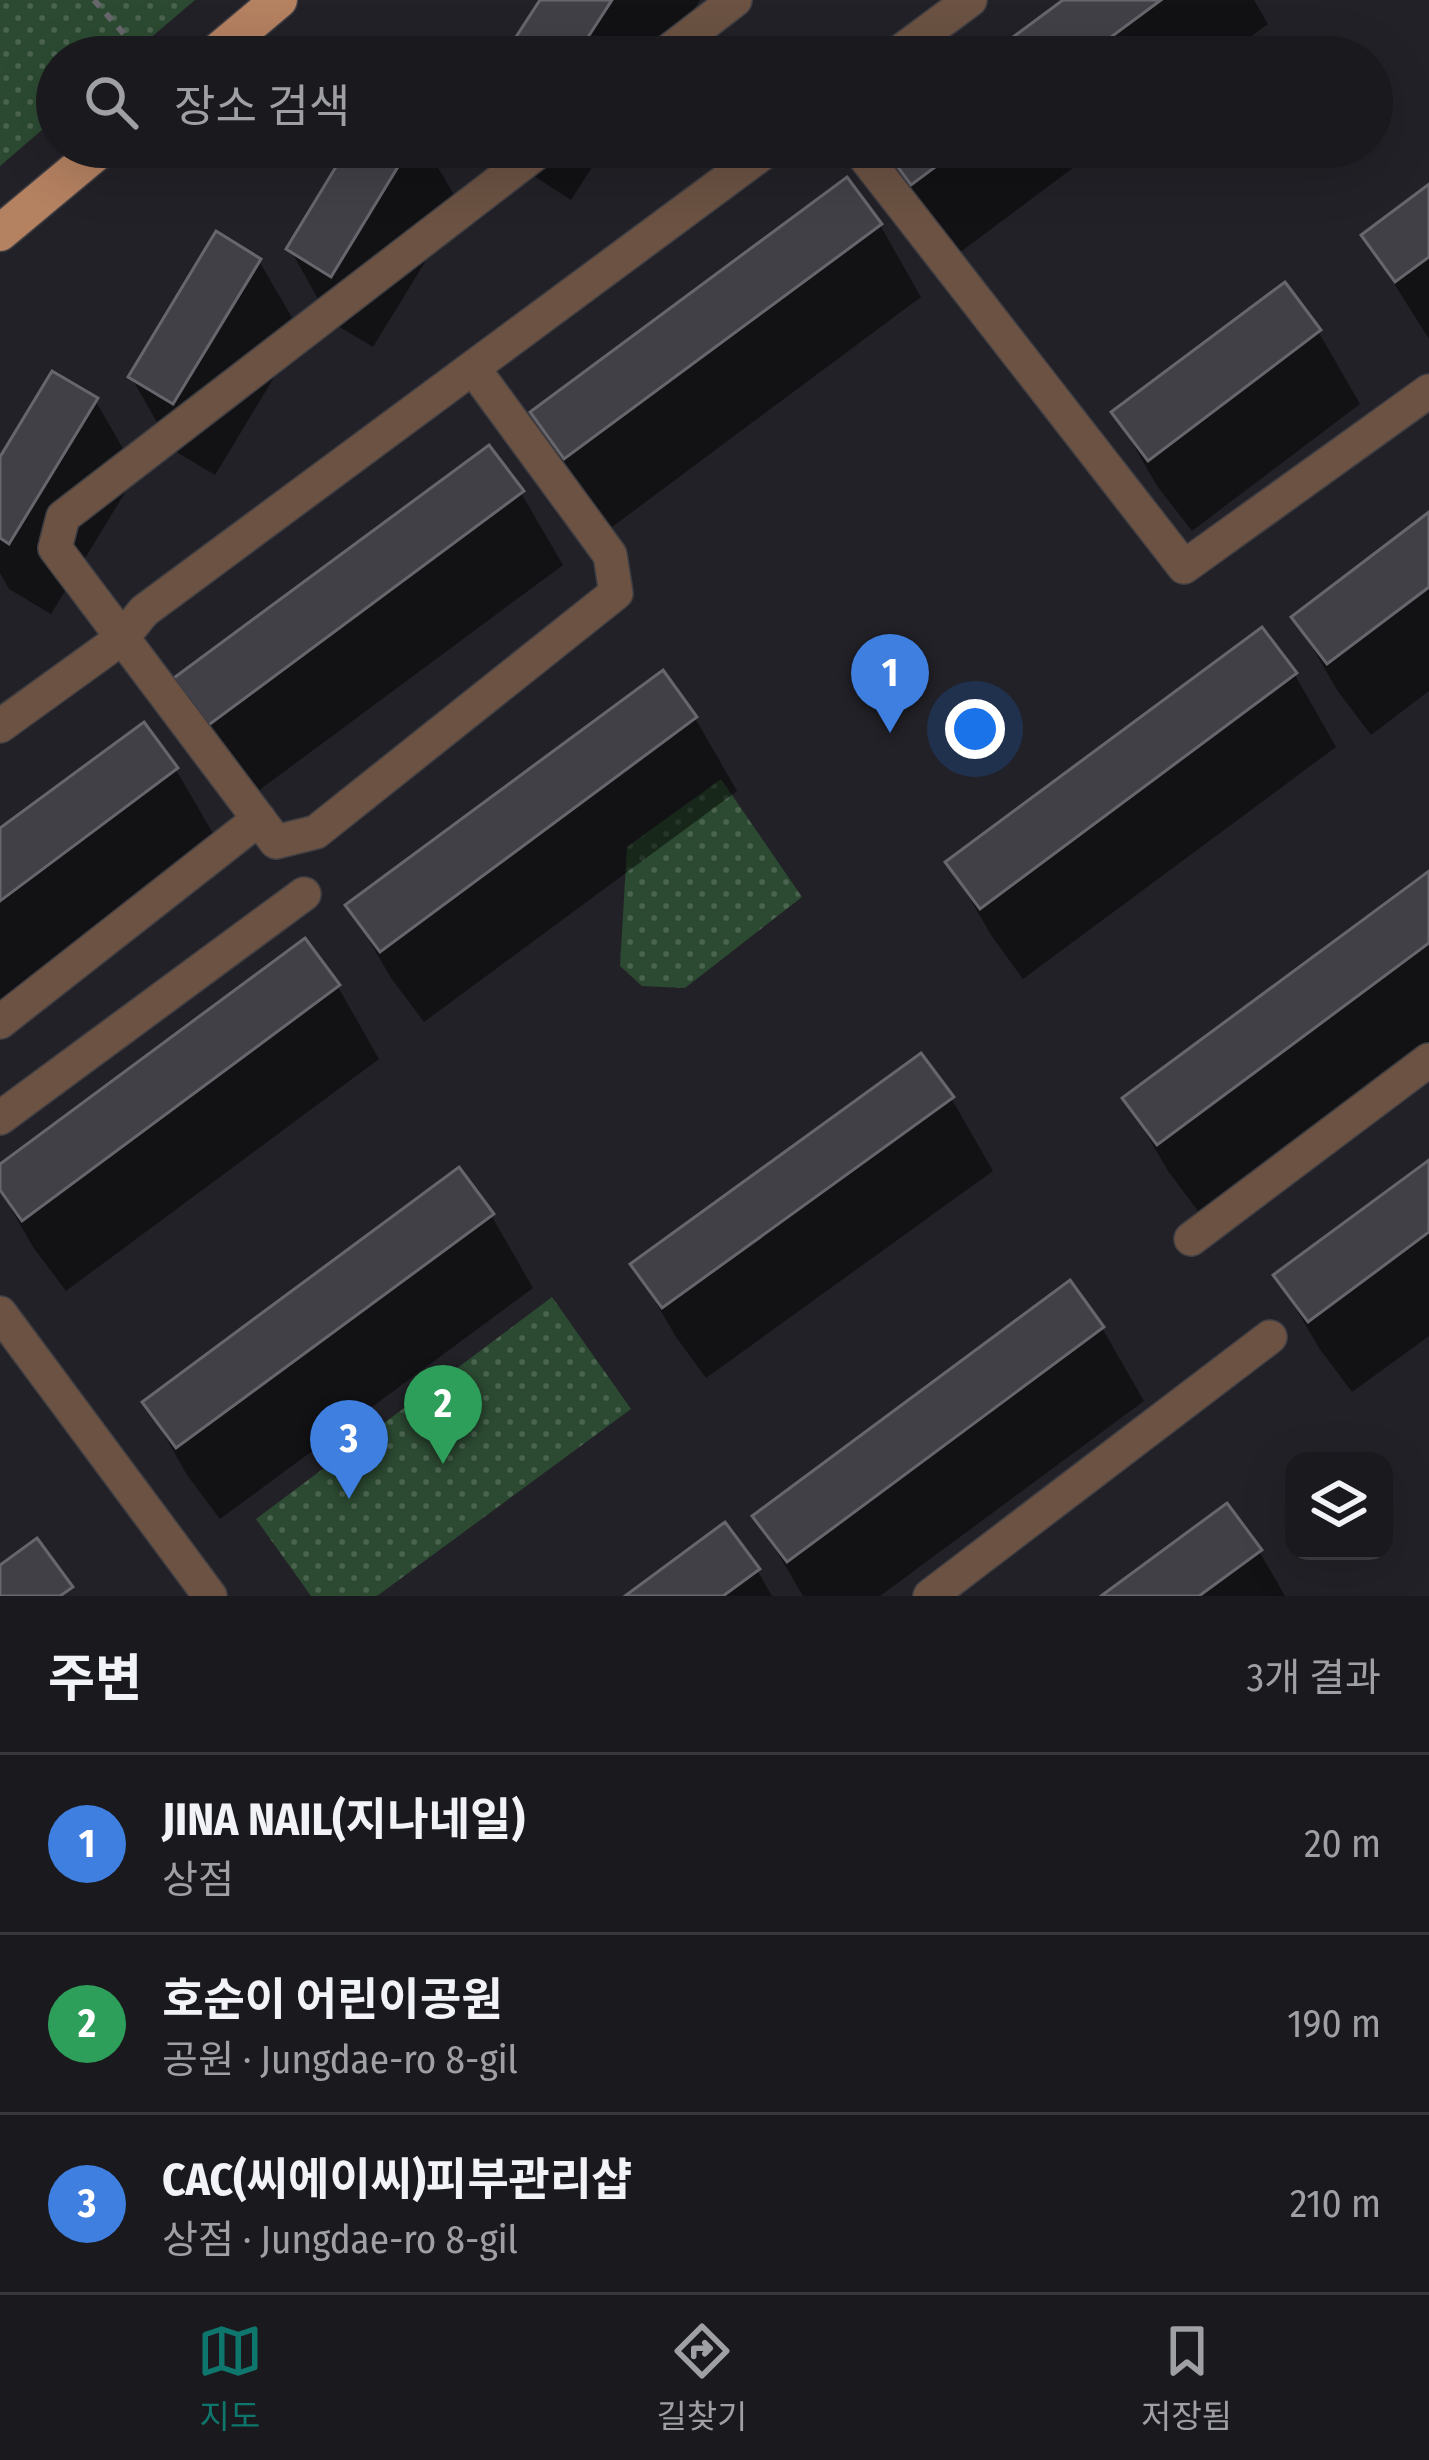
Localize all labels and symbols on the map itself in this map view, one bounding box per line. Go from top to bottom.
pin: 1 [851,634,929,733]
your location [945,699,1005,759]
pin: 2 [404,1365,482,1464]
pin: 3 [310,1400,388,1499]

